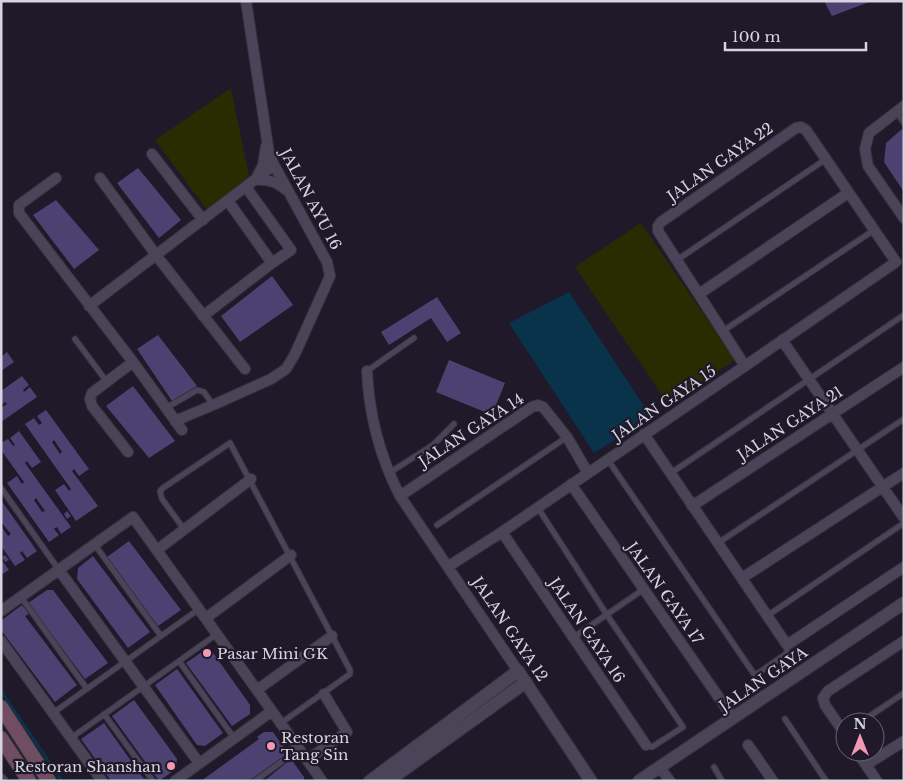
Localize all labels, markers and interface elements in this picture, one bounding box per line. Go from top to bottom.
scale bar [725,20,866,52]
text: 100 m [732,27,781,46]
street label: JALAN GAYA 22 [662,118,777,207]
street label: JALAN AYU 16 [275,143,346,253]
street label: JALAN GAYA 15 [607,361,720,446]
street label: JALAN GAYA 21 [732,382,846,465]
street label: JALAN GAYA 14 [413,389,527,472]
street label: JALAN GAYA 17 [622,537,708,648]
street label: JALAN GAYA 12 [467,571,552,685]
street label: JALAN GAYA 16 [544,572,629,686]
street label: JALAN GAYA [714,642,811,717]
place label: Pasar Mini GK [217,644,328,663]
marker: Pasar Mini GK [201,647,213,659]
north arrow [835,712,885,762]
text: N [853,715,867,733]
place label: Restoran Tang Sin [281,728,349,764]
marker: Restoran Tang Sin [265,740,277,752]
place label: Restoran Shanshan [14,757,161,776]
marker: Restoran Shanshan [165,760,177,772]

